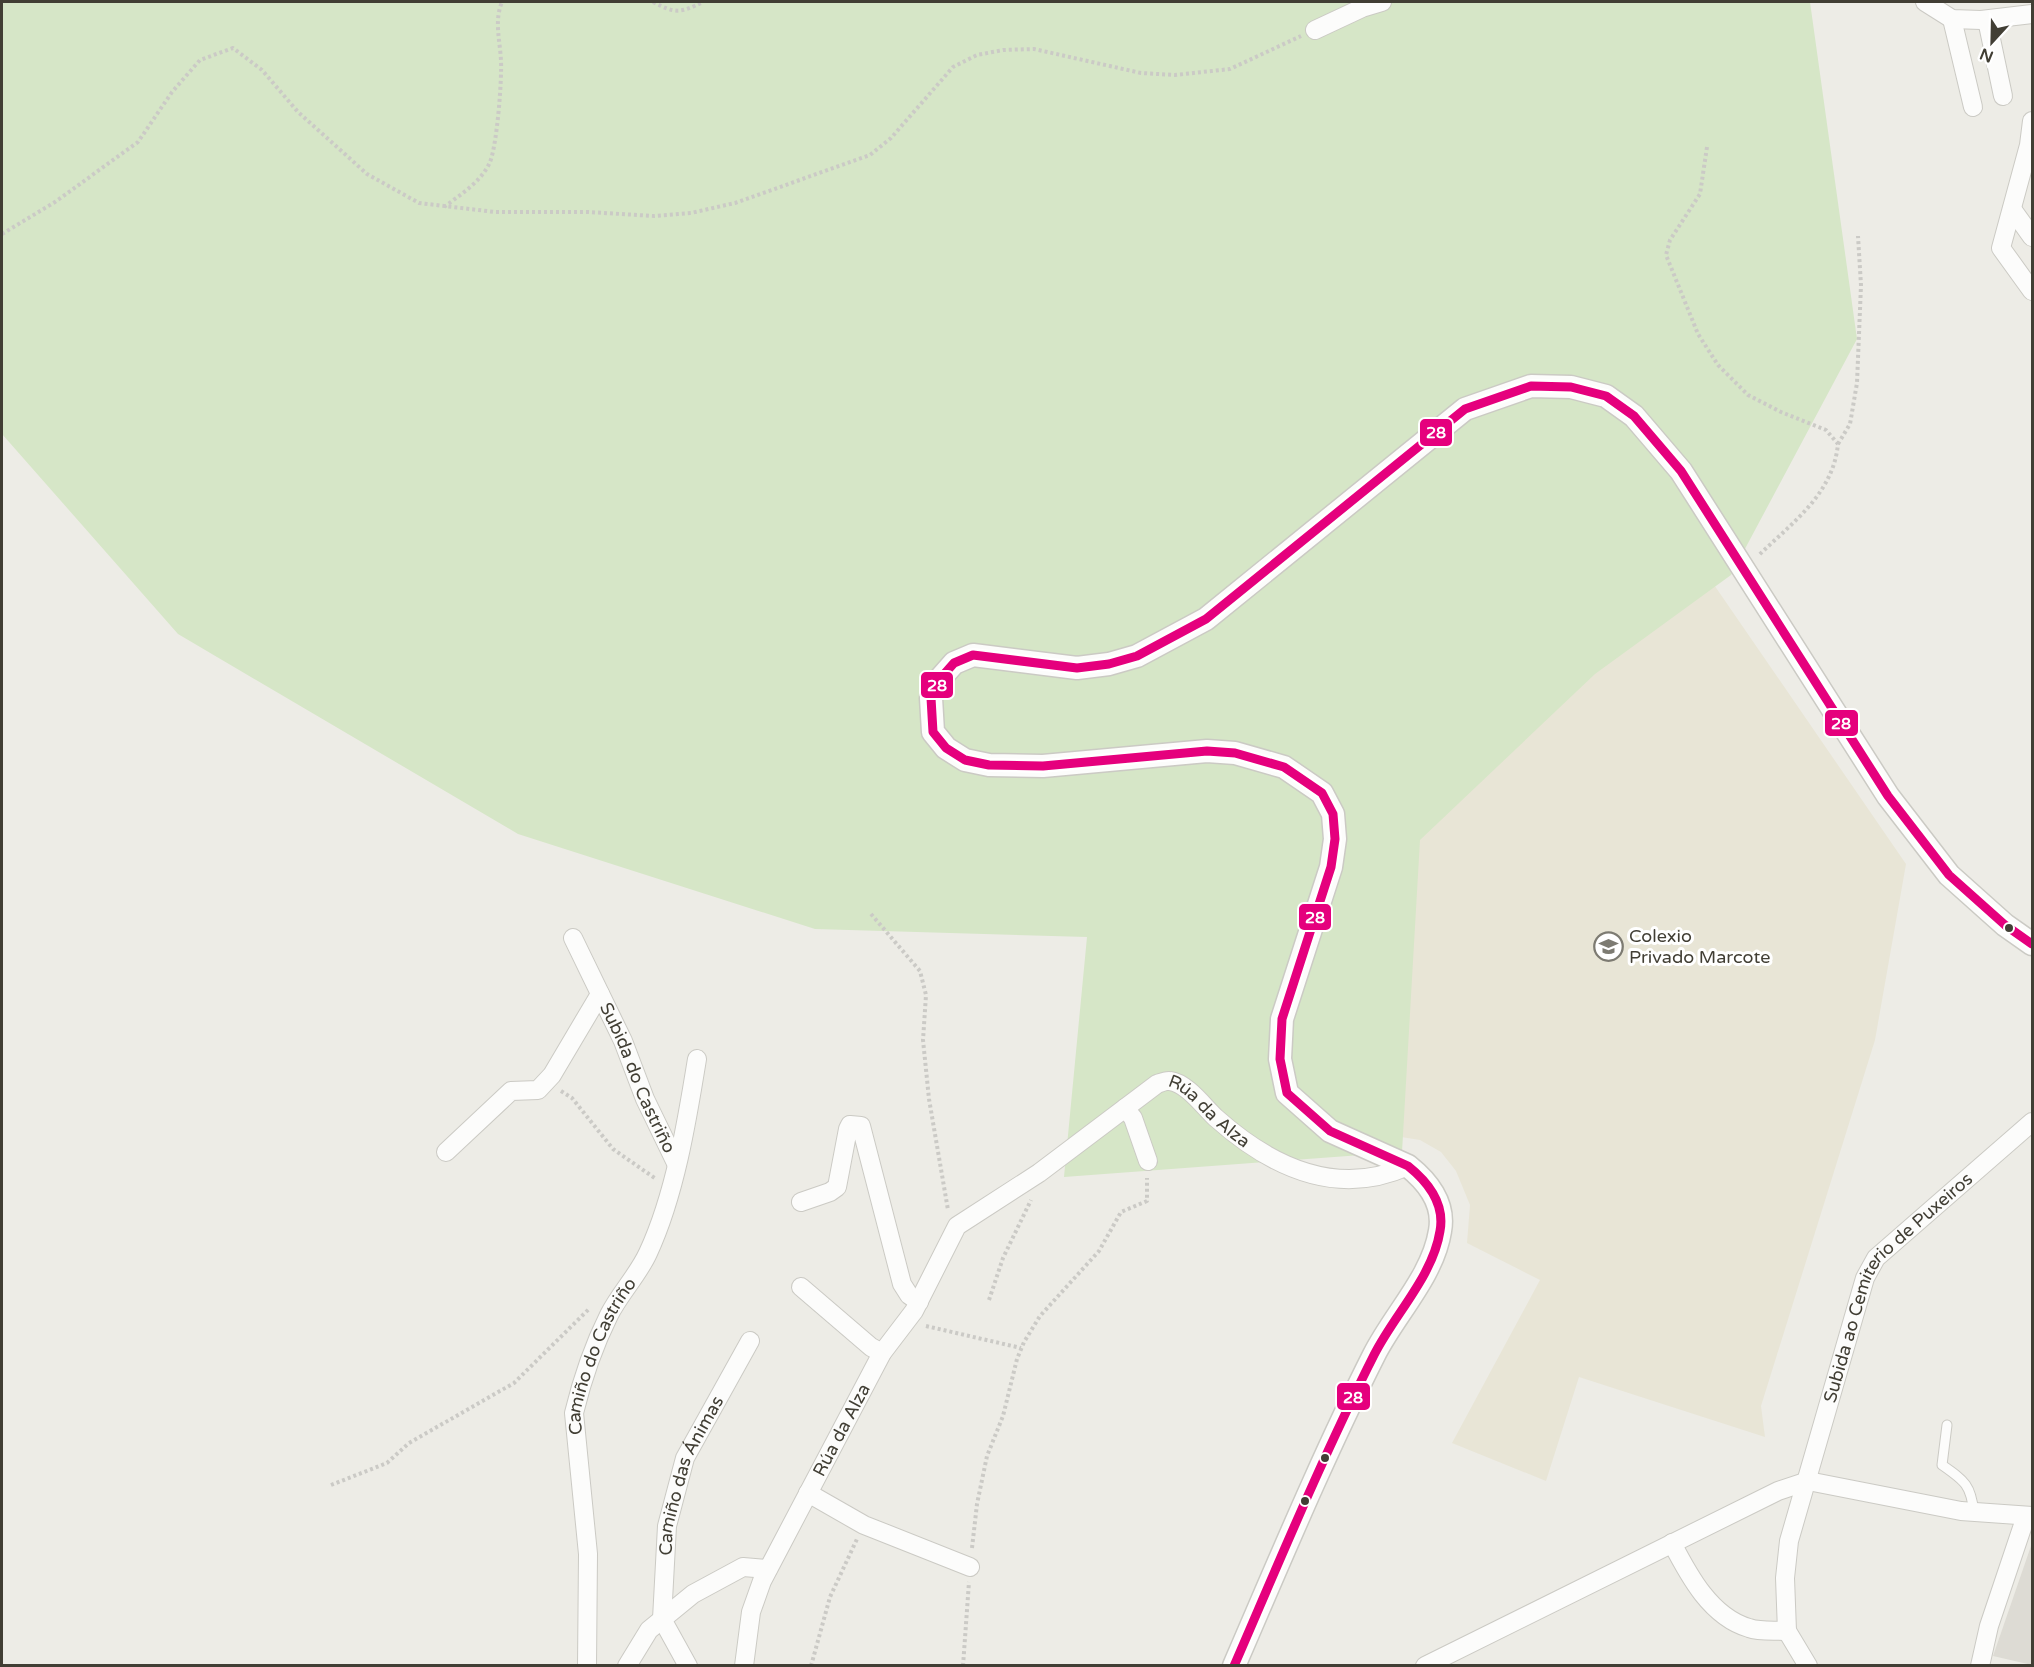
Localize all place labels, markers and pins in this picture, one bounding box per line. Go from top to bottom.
unlabelled marker [2003,922,2015,934]
place label: Colexio Privado Marcote [1629,925,1770,968]
school or university icon: Colexio Privado Marcote [1592,930,1624,962]
unlabelled marker [1319,1452,1331,1464]
unlabelled marker [1299,1495,1311,1507]

